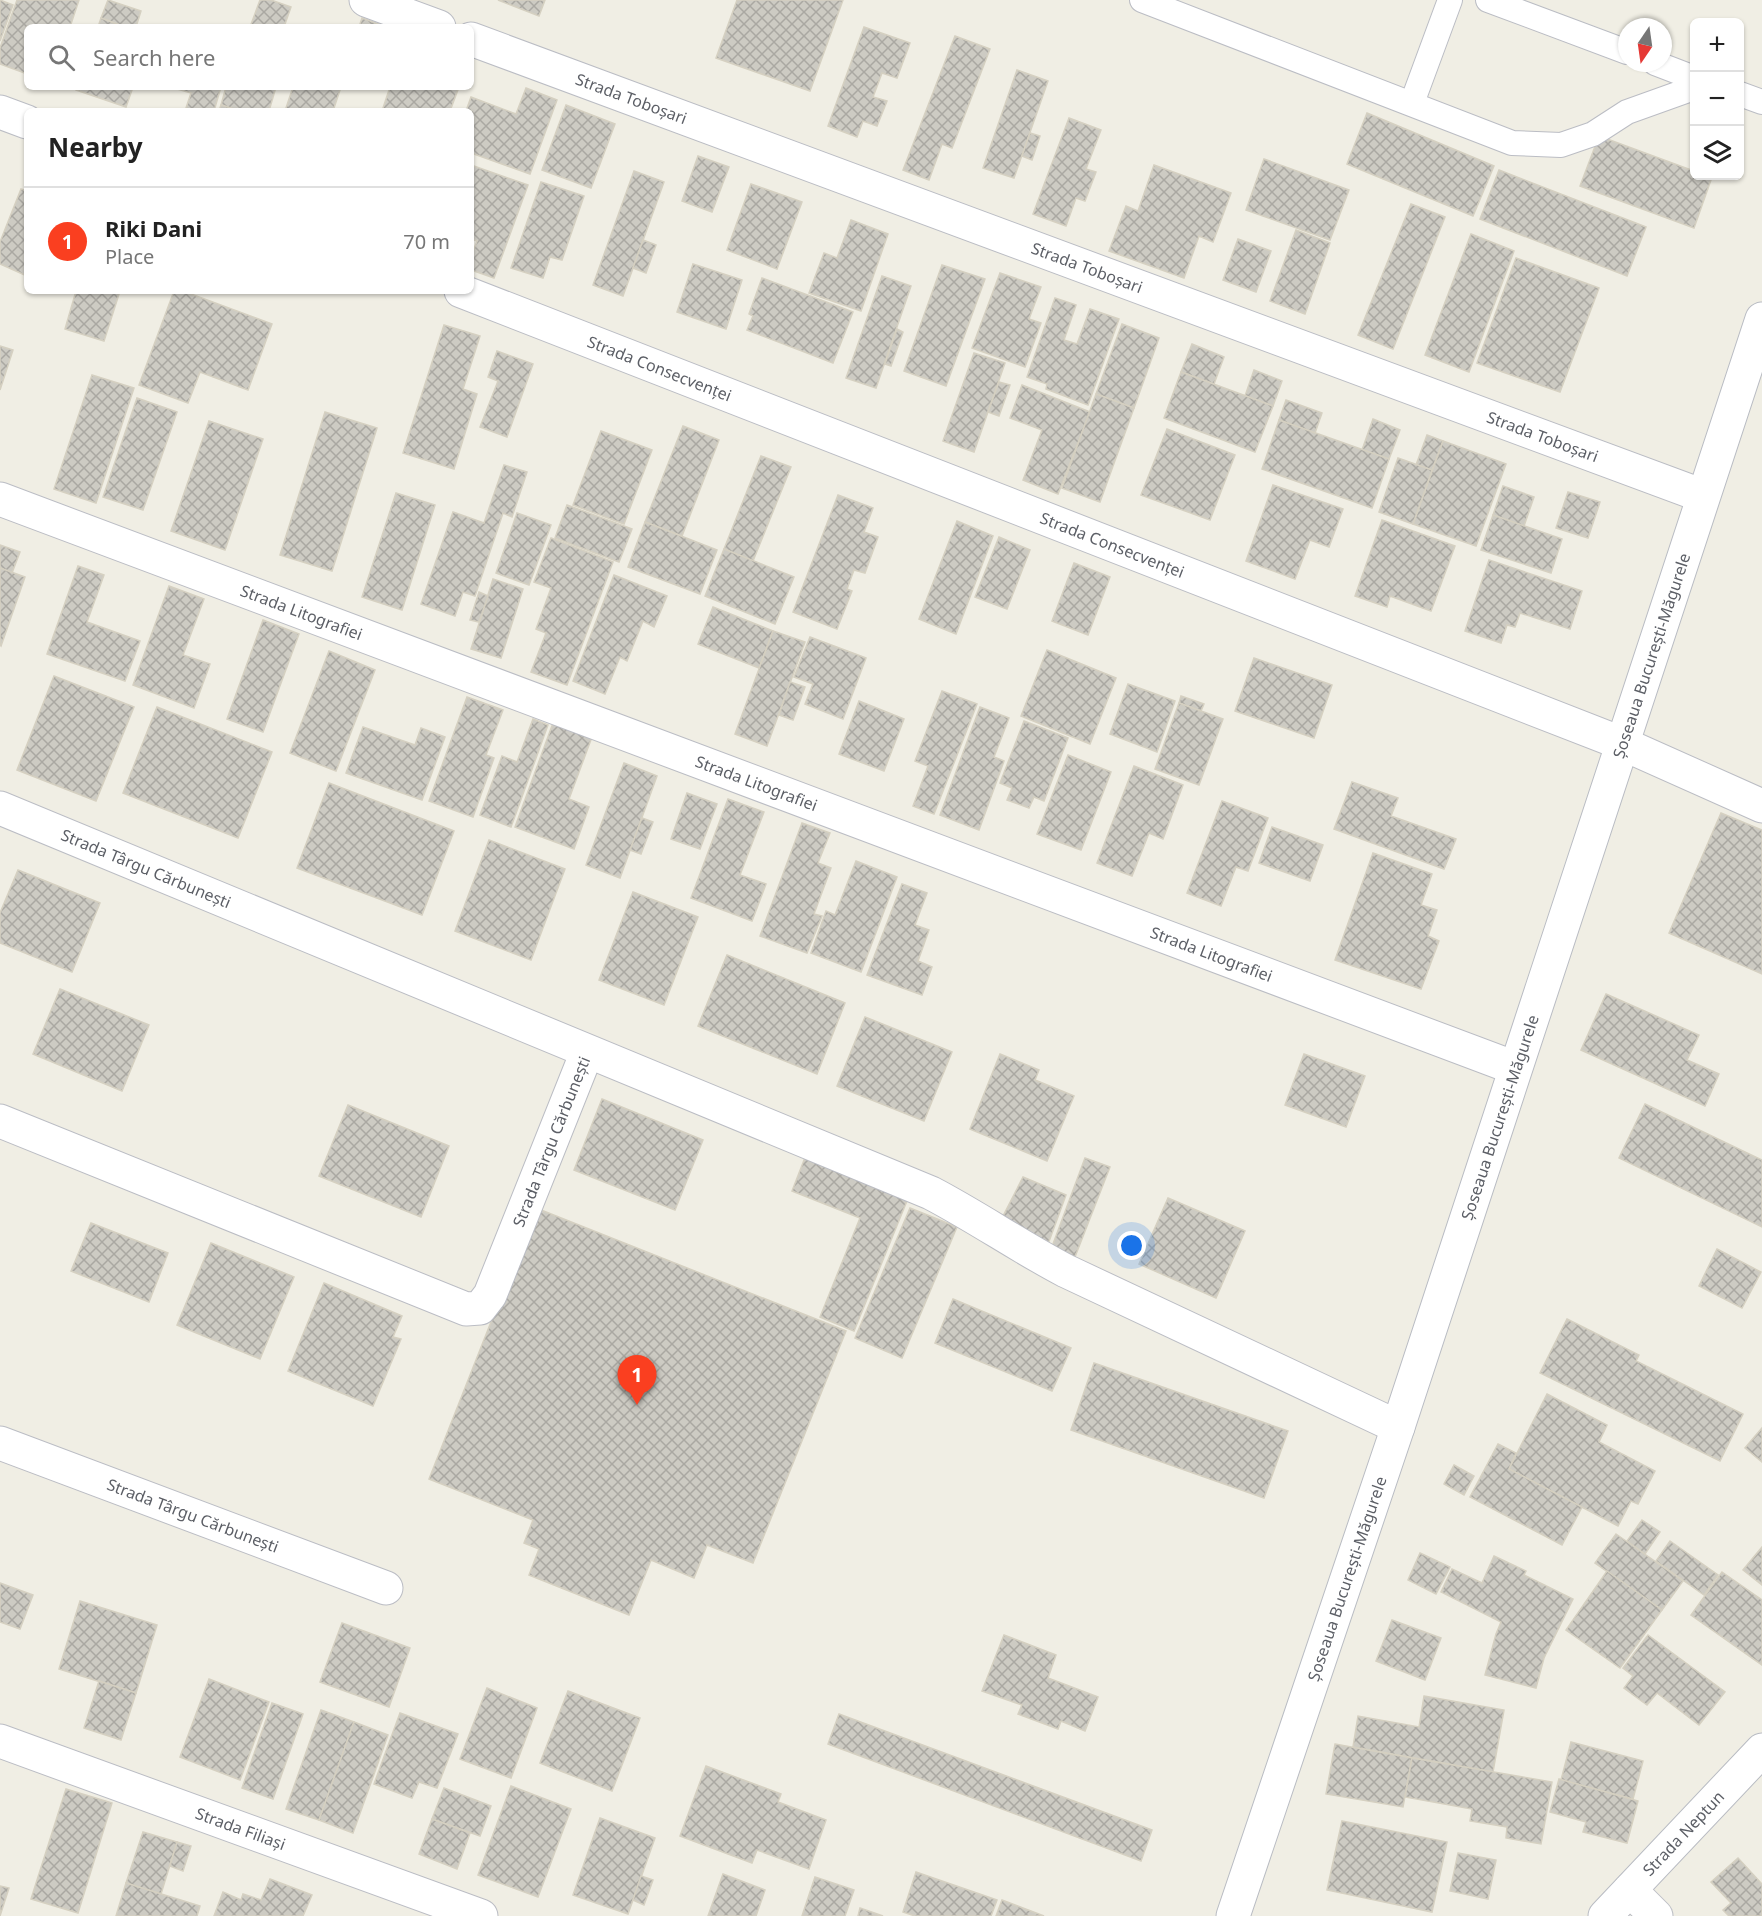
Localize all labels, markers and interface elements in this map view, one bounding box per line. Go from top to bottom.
north arrow [1618,18,1672,72]
map controls [1690,18,1744,180]
button: + [1690,18,1744,72]
search box [24,24,474,90]
icon: search [45,41,78,74]
text: Search here [93,42,215,72]
street label: Strada Toboșari [573,68,690,129]
button: − [1690,72,1744,126]
button: layers [1690,126,1744,180]
text: Nearby [48,129,143,165]
text: Riki Dani [105,213,202,243]
text: 1 [62,228,73,255]
text: 70 m [403,228,450,255]
street label: Strada Toboșari [1028,237,1146,298]
text: Place [105,243,154,270]
street label: Strada Consecvenței [584,330,735,406]
street label: Strada Toboșari [1484,406,1601,467]
street label: Strada Consecvenței [1037,507,1188,583]
street label: Șoseaua București-Măgurele [1607,550,1695,761]
street label: Strada Litografiei [237,579,366,645]
street label: Strada Litografiei [692,750,821,816]
street label: Strada Târgu Cărbunești [58,823,234,913]
street label: Strada Litografiei [1147,921,1276,987]
street label: Șoseaua București-Măgurele [1456,1012,1544,1223]
street label: Strada Târgu Cărbunești [507,1053,595,1230]
your location [1117,1231,1146,1260]
pin: 1 [618,1356,656,1405]
street label: Strada Târgu Cărbunești [104,1473,282,1558]
street label: Șoseaua București-Măgurele [1302,1473,1392,1684]
street label: Strada Neptun [1638,1786,1729,1881]
street label: Strada Filiași [192,1802,289,1855]

